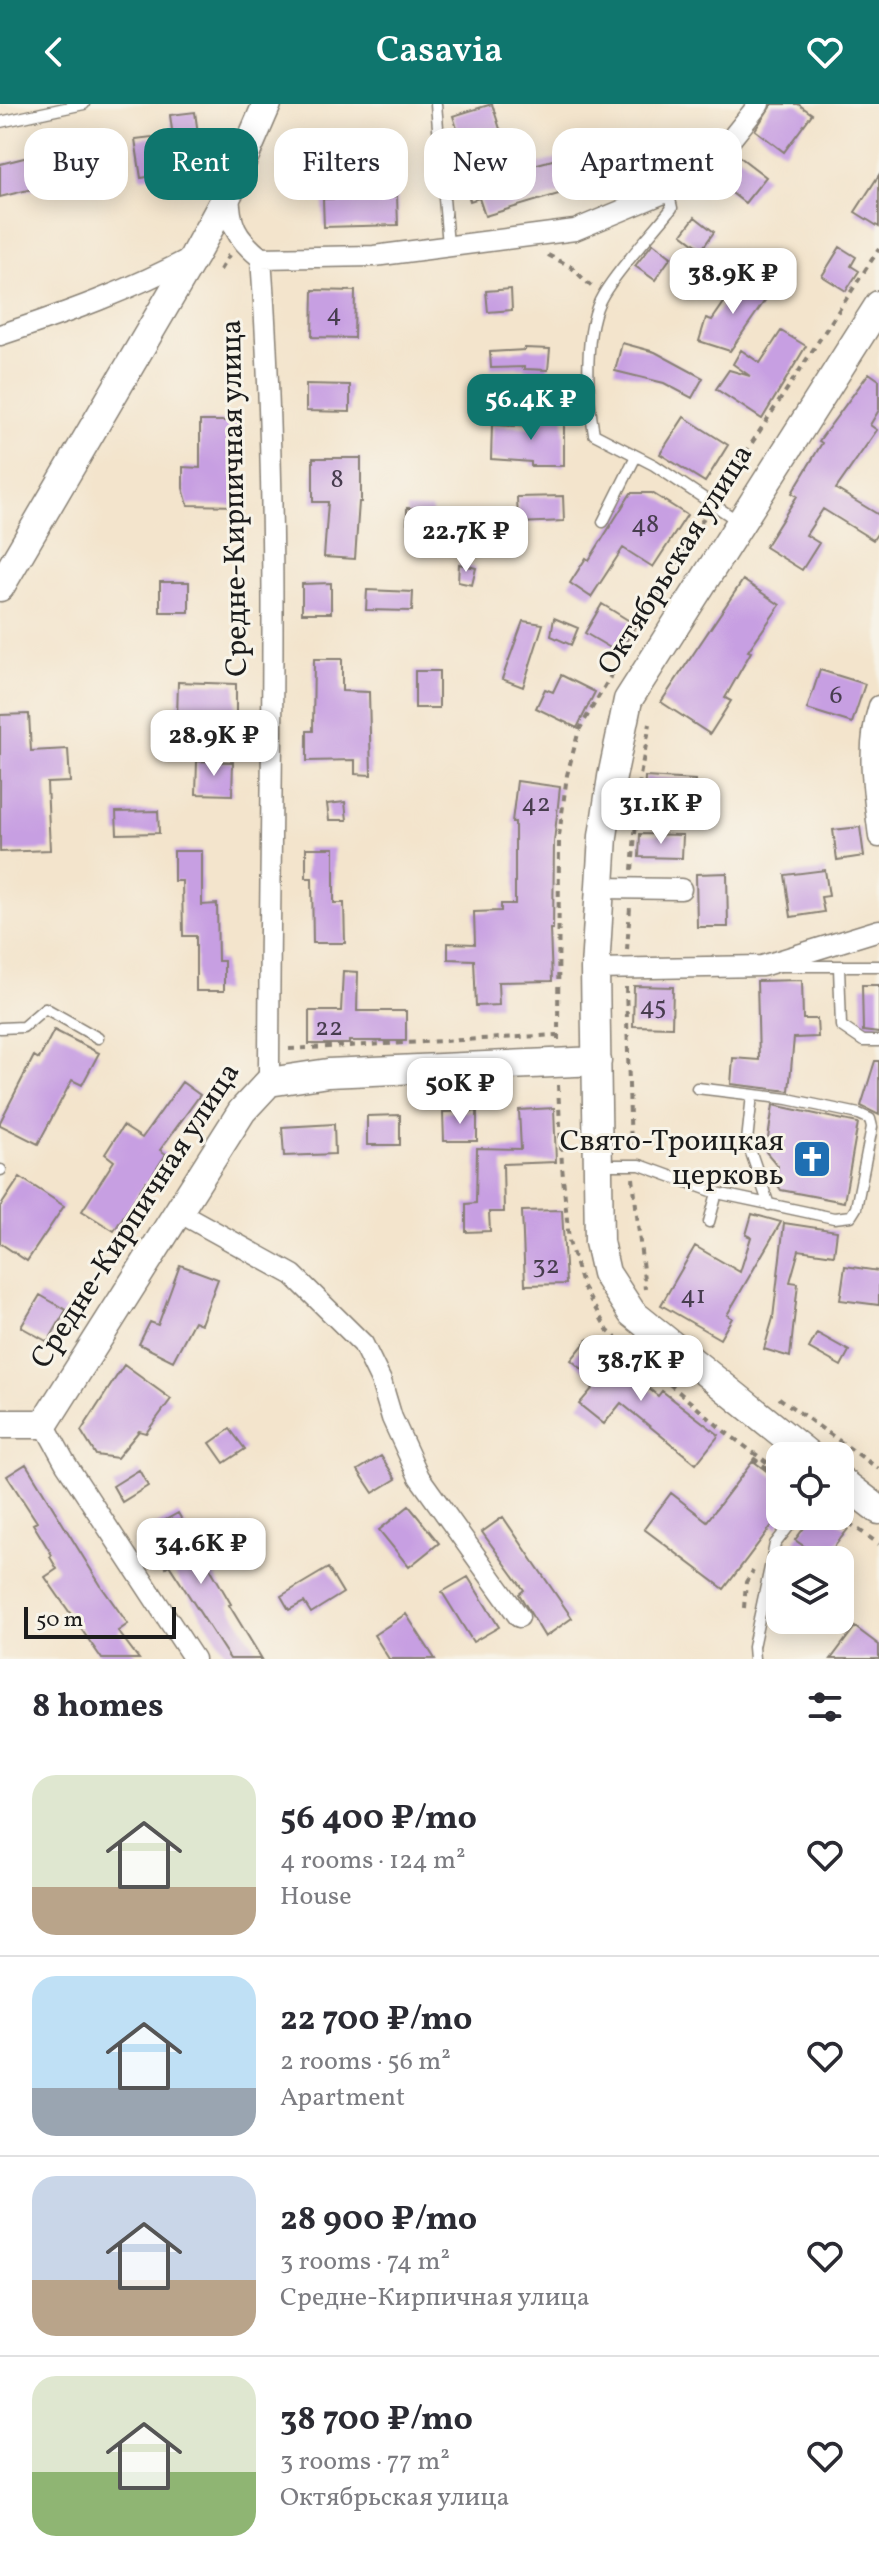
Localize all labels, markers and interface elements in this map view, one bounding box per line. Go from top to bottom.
text: Casavia [376,27,503,77]
icon: back [32,30,76,74]
icon: heart [803,30,847,74]
chip: Buy [24,128,128,200]
chip: Rent [144,128,258,200]
chip: Filters [274,128,408,200]
chip: New [424,128,536,200]
chip: Apartment [552,128,742,200]
pin: 38.9K ₽ [659,248,807,316]
text: 38.9K ₽ [688,256,778,292]
house number: 4 [326,296,342,332]
street label: Средне-Кирпичная улица [211,319,259,677]
pin: 56.4K ₽ [457,374,605,442]
text: 56.4K ₽ [485,382,577,418]
street label: Октябрьская улица [588,437,764,683]
house number: 8 [330,462,344,498]
pin: 22.7K ₽ [392,506,540,574]
house number: 48 [631,507,659,543]
text: 22.7K ₽ [422,514,510,550]
house number: 6 [829,678,843,714]
pin: 28.9K ₽ [140,710,288,778]
text: 28.9K ₽ [169,718,259,754]
pin: 31.1K ₽ [587,778,735,846]
house number: 42 [521,786,551,822]
text: 31.1K ₽ [619,786,703,822]
house number: 45 [639,989,667,1025]
house number: 22 [315,1010,343,1046]
street label: Средне-Кирпичная улица [21,1055,251,1377]
pin: 50K ₽ [404,1058,516,1126]
text: 50K ₽ [425,1066,495,1102]
place label: Свято-Троицкая церковь [560,1121,784,1197]
church icon: Свято-Троицкая церковь [791,1138,833,1180]
house number: 32 [532,1248,560,1284]
house number: 41 [680,1278,706,1314]
pin: 38.7K ₽ [567,1335,715,1403]
text: 38.7K ₽ [597,1343,685,1379]
map controls [766,1442,854,1634]
button: locate [766,1442,854,1530]
pin: 34.6K ₽ [127,1518,275,1586]
text: 34.6K ₽ [155,1526,247,1562]
button: layers [766,1546,854,1634]
scale bar [24,1603,176,1639]
text: 50 m [36,1605,83,1636]
text: 8 homes [32,1684,164,1731]
icon: filters [803,1685,847,1729]
text: 56 400 ₽/mo [280,1796,477,1843]
icon: home [96,1807,192,1903]
icon: heart [803,1833,847,1877]
text: 4 rooms · 124 m² [280,1843,466,1879]
text: House [280,1879,352,1915]
text: 22 700 ₽/mo [280,1997,472,2044]
icon: home [96,2008,192,2104]
icon: heart [803,2034,847,2078]
text: 2 rooms · 56 m² [280,2044,451,2080]
text: Apartment [280,2080,405,2116]
text: 28 900 ₽/mo [280,2197,477,2244]
icon: home [96,2208,192,2304]
icon: heart [803,2234,847,2278]
text: 3 rooms · 74 m² [280,2244,450,2280]
text: Средне-Кирпичная улица [280,2280,590,2316]
text: 38 700 ₽/mo [280,2397,473,2444]
icon: home [96,2408,192,2504]
icon: heart [803,2434,847,2478]
text: 3 rooms · 77 m² [280,2444,450,2480]
text: Октябрьская улица [280,2480,509,2516]

